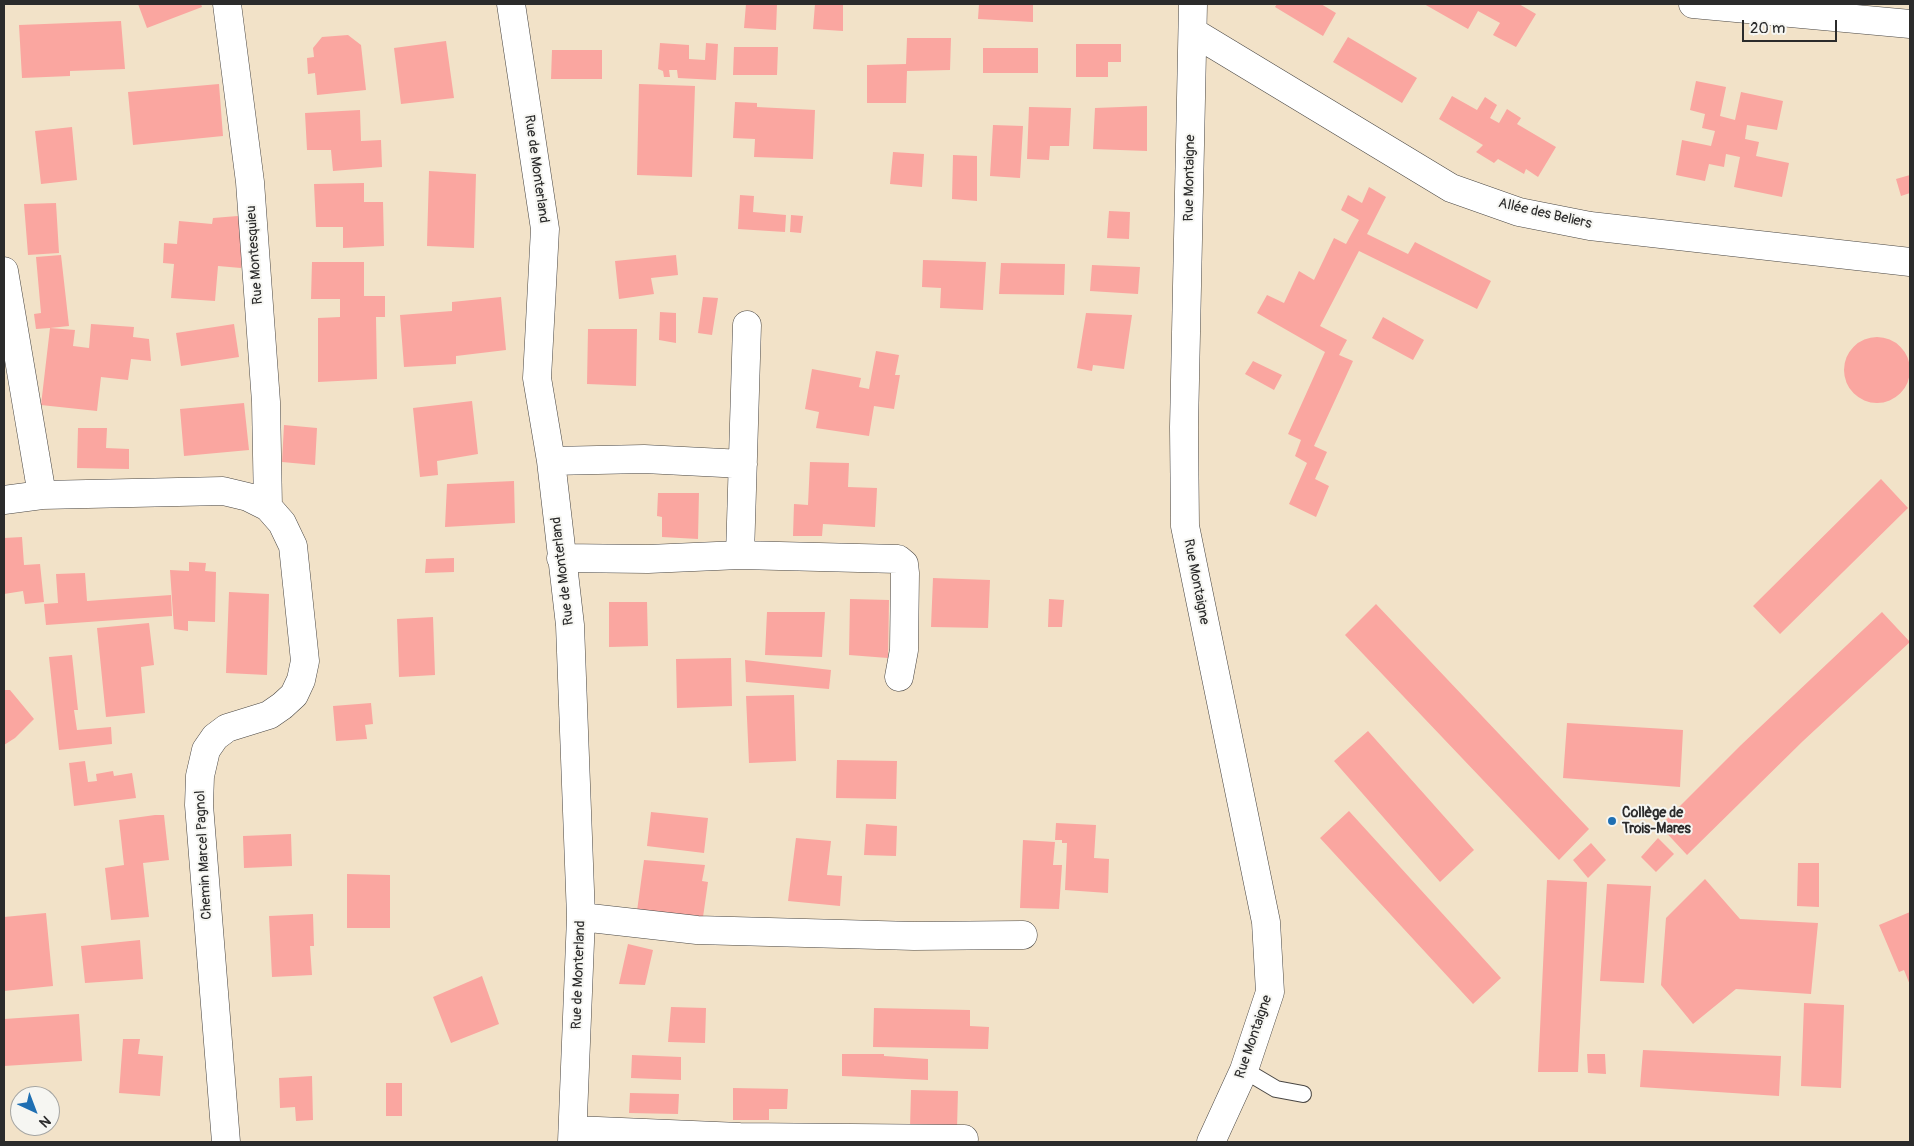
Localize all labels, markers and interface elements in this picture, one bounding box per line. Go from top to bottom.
scale bar [1744,10,1839,42]
text: 20 m [1750,19,1785,38]
street label: Rue de Monterland [520,114,552,224]
street label: Rue Montaigne [1181,134,1199,222]
street label: Allée des Beliers [1497,195,1593,233]
street label: Rue Montesquieu [243,205,267,305]
street label: Rue de Monterland [548,516,578,626]
street label: Rue Montaigne [1179,538,1213,626]
street label: Chemin Marcel Pagnol [192,790,216,920]
place label: Collège de Trois-Mares [1622,805,1691,838]
marker: Collège de Trois-Mares [1606,815,1618,827]
street label: Rue de Monterland [569,920,589,1030]
street label: Rue Montaigne [1232,993,1276,1081]
north arrow [10,1086,60,1136]
text: N [36,1112,54,1131]

